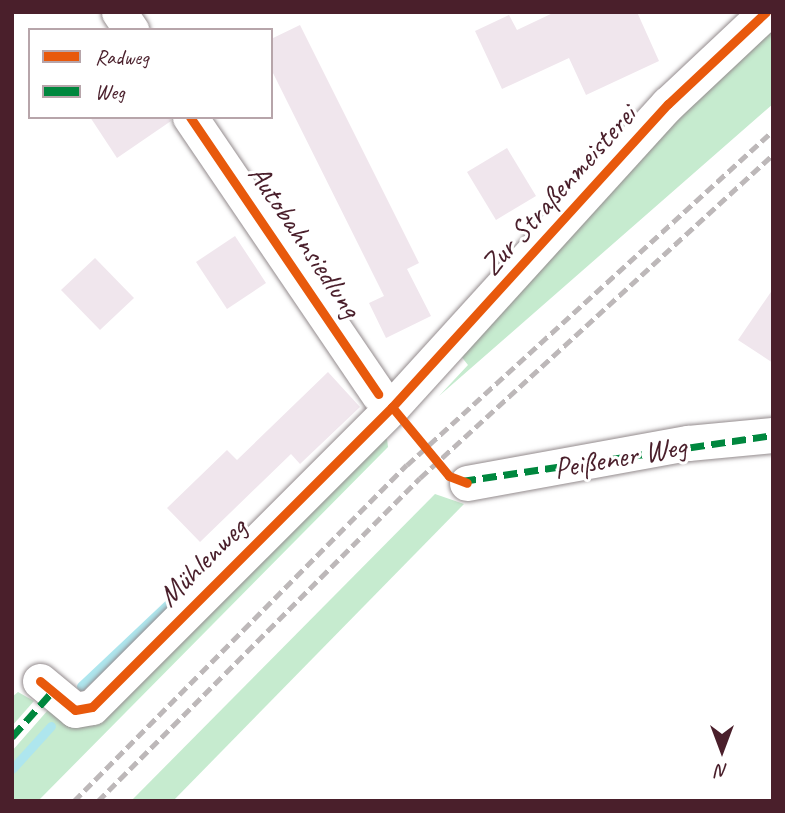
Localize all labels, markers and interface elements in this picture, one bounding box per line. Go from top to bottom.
legend [28,28,273,119]
text: Radweg [95,44,149,70]
text: Weg [95,79,125,105]
street label: Zur Straßenmeisterei [472,97,644,283]
street label: Autobahnsiedlung [241,158,369,324]
street label: Peißener Weg [551,428,689,486]
street label: Mühlenweg [150,510,254,614]
north arrow [687,715,757,785]
text: N [716,759,728,783]

